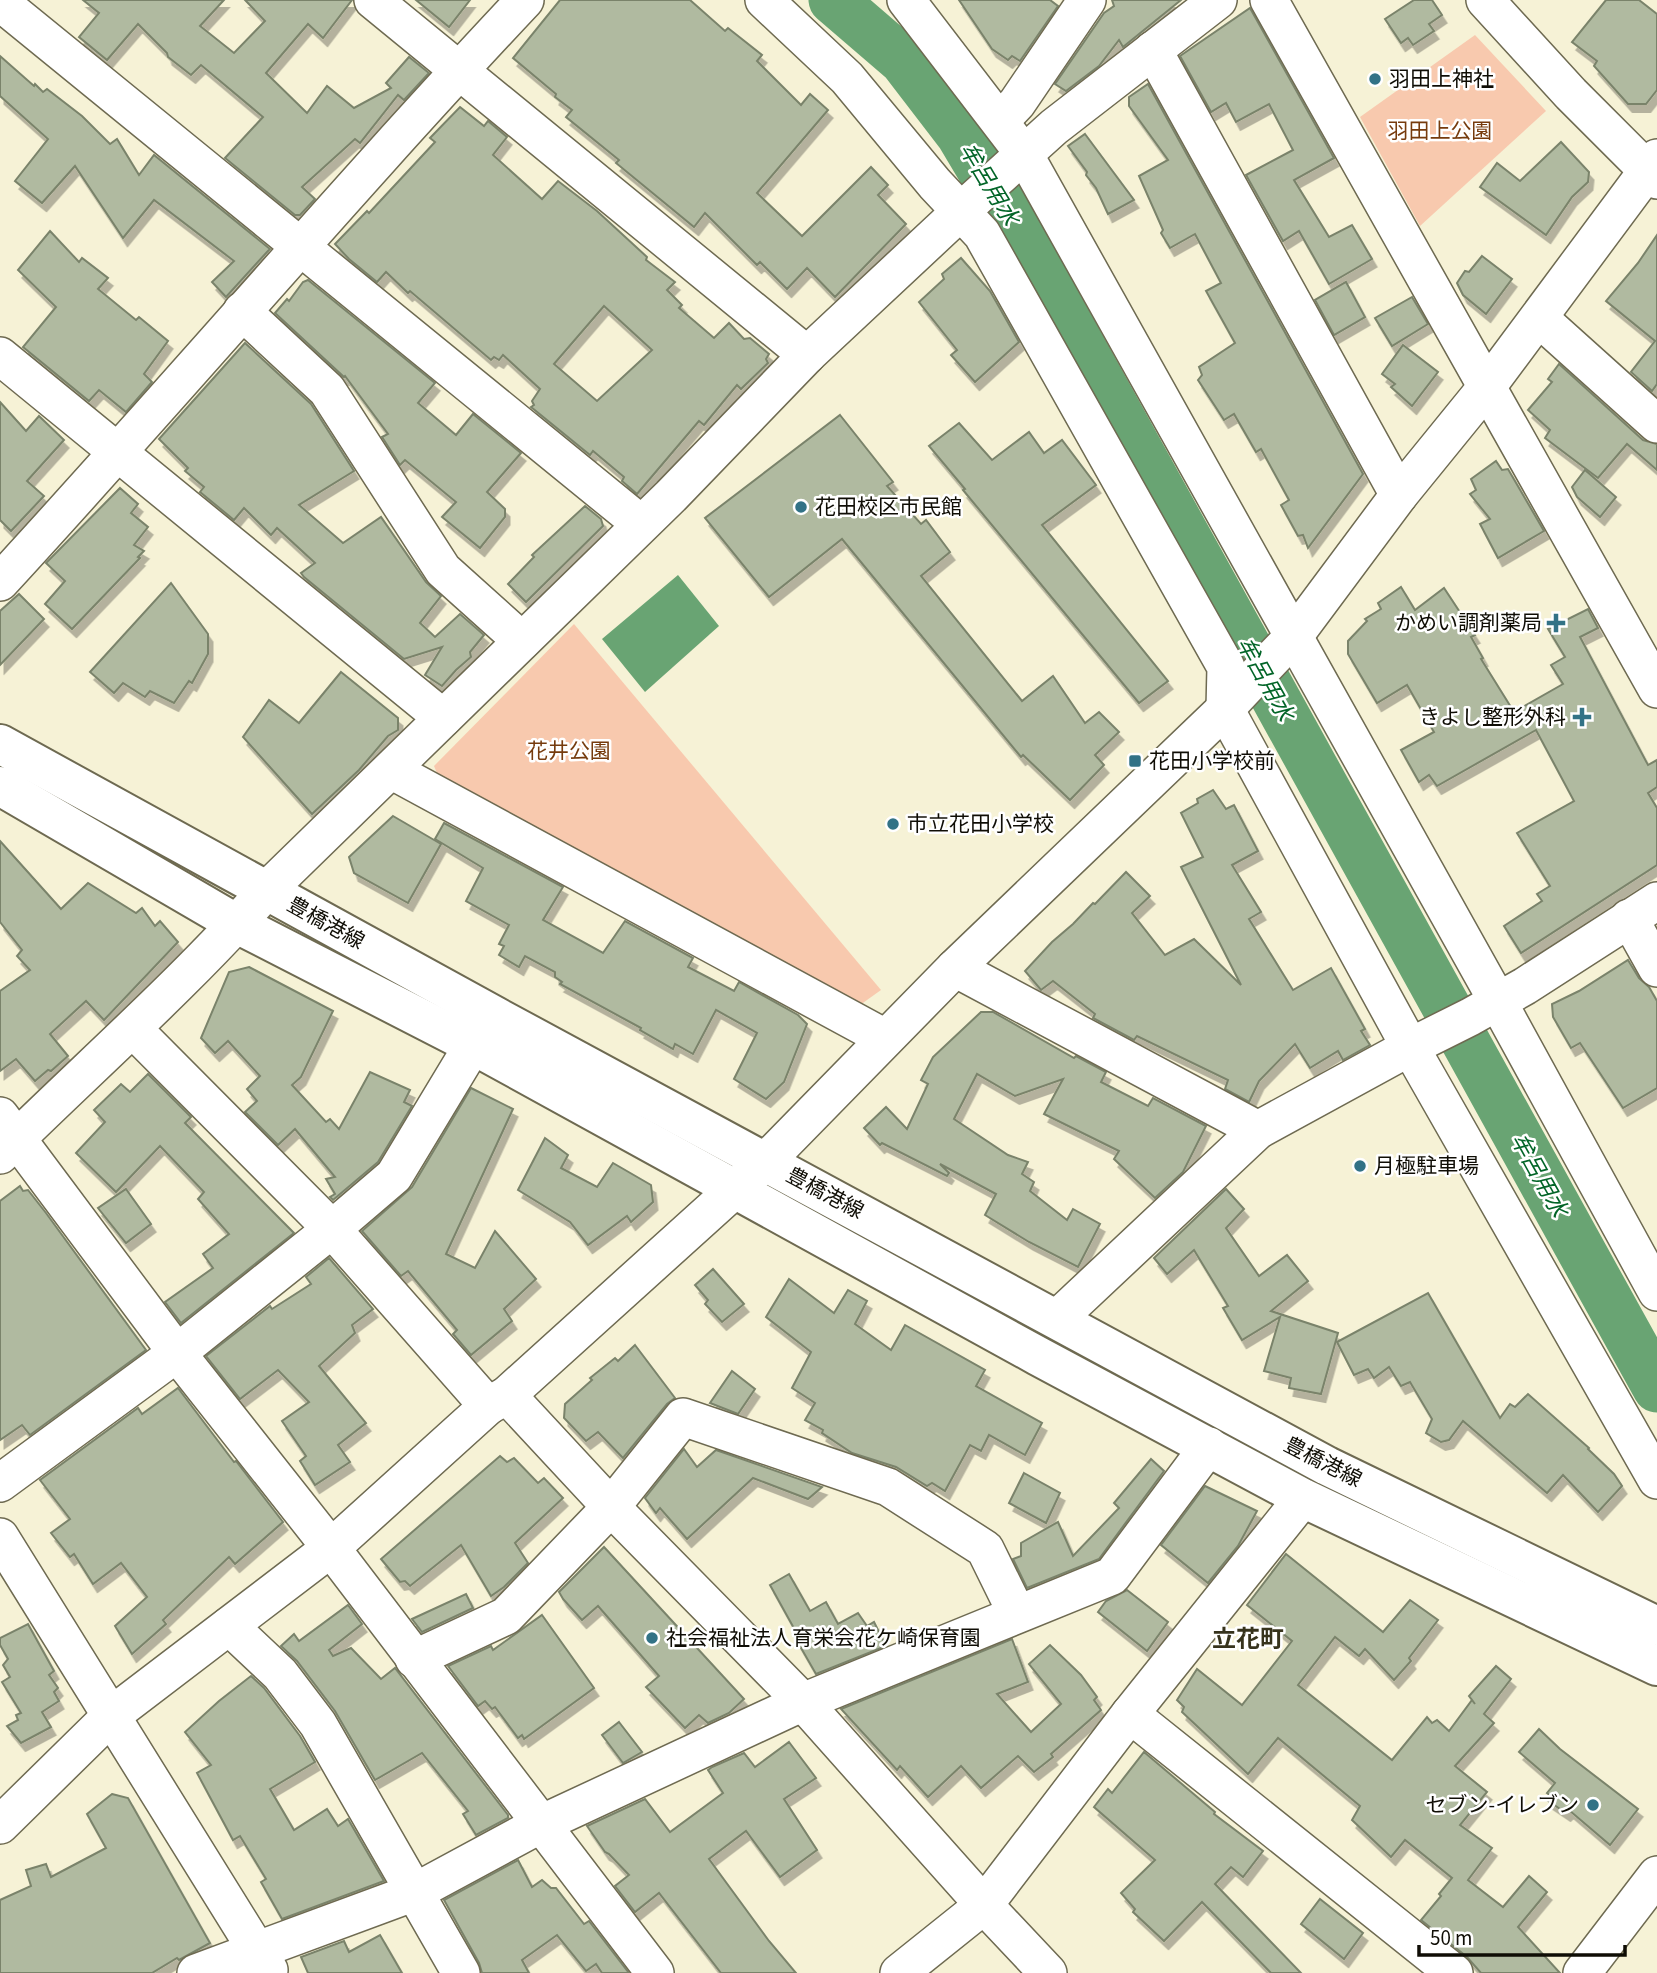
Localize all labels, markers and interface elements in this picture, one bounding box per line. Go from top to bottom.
place label: 羽田上神社 [1389,64,1494,94]
marker: 羽田上神社 [1367,71,1383,87]
park label: 羽田上公園 [1388,116,1493,146]
water label: 牟呂用水 [951,136,1028,234]
place label: 花田校区市民館 [815,492,962,522]
marker: 花田校区市民館 [793,499,809,515]
place label: かめい調剤薬局 [1395,608,1542,638]
marker: かめい調剤薬局 [1548,615,1564,631]
water label: 牟呂用水 [1228,631,1303,730]
place label: きよし整形外科 [1419,702,1566,732]
marker: きよし整形外科 [1572,707,1592,727]
park label: 花井公園 [527,736,611,766]
place label: 花田小学校前 [1149,746,1275,776]
marker: 花田小学校前 [1127,753,1143,769]
place label: 市立花田小学校 [907,809,1054,839]
marker: 市立花田小学校 [885,816,901,832]
street label: 豊橋港線 [282,890,370,956]
water label: 牟呂用水 [1502,1127,1577,1226]
place label: 月極駐車場 [1374,1151,1479,1181]
marker: 月極駐車場 [1352,1158,1368,1174]
street label: 豊橋港線 [781,1160,869,1226]
street label: 豊橋港線 [1279,1430,1367,1494]
district label: 立花町 [1212,1622,1284,1657]
place label: 社会福祉法人育栄会花ケ崎保育園 [666,1623,981,1653]
marker: 社会福祉法人育栄会花ケ崎保育園 [644,1630,660,1646]
place label: セブン-イレブン [1425,1790,1579,1820]
marker: セブン-イレブン [1585,1797,1601,1813]
scale bar [1419,1913,1626,1957]
text: 50 m [1430,1923,1472,1953]

